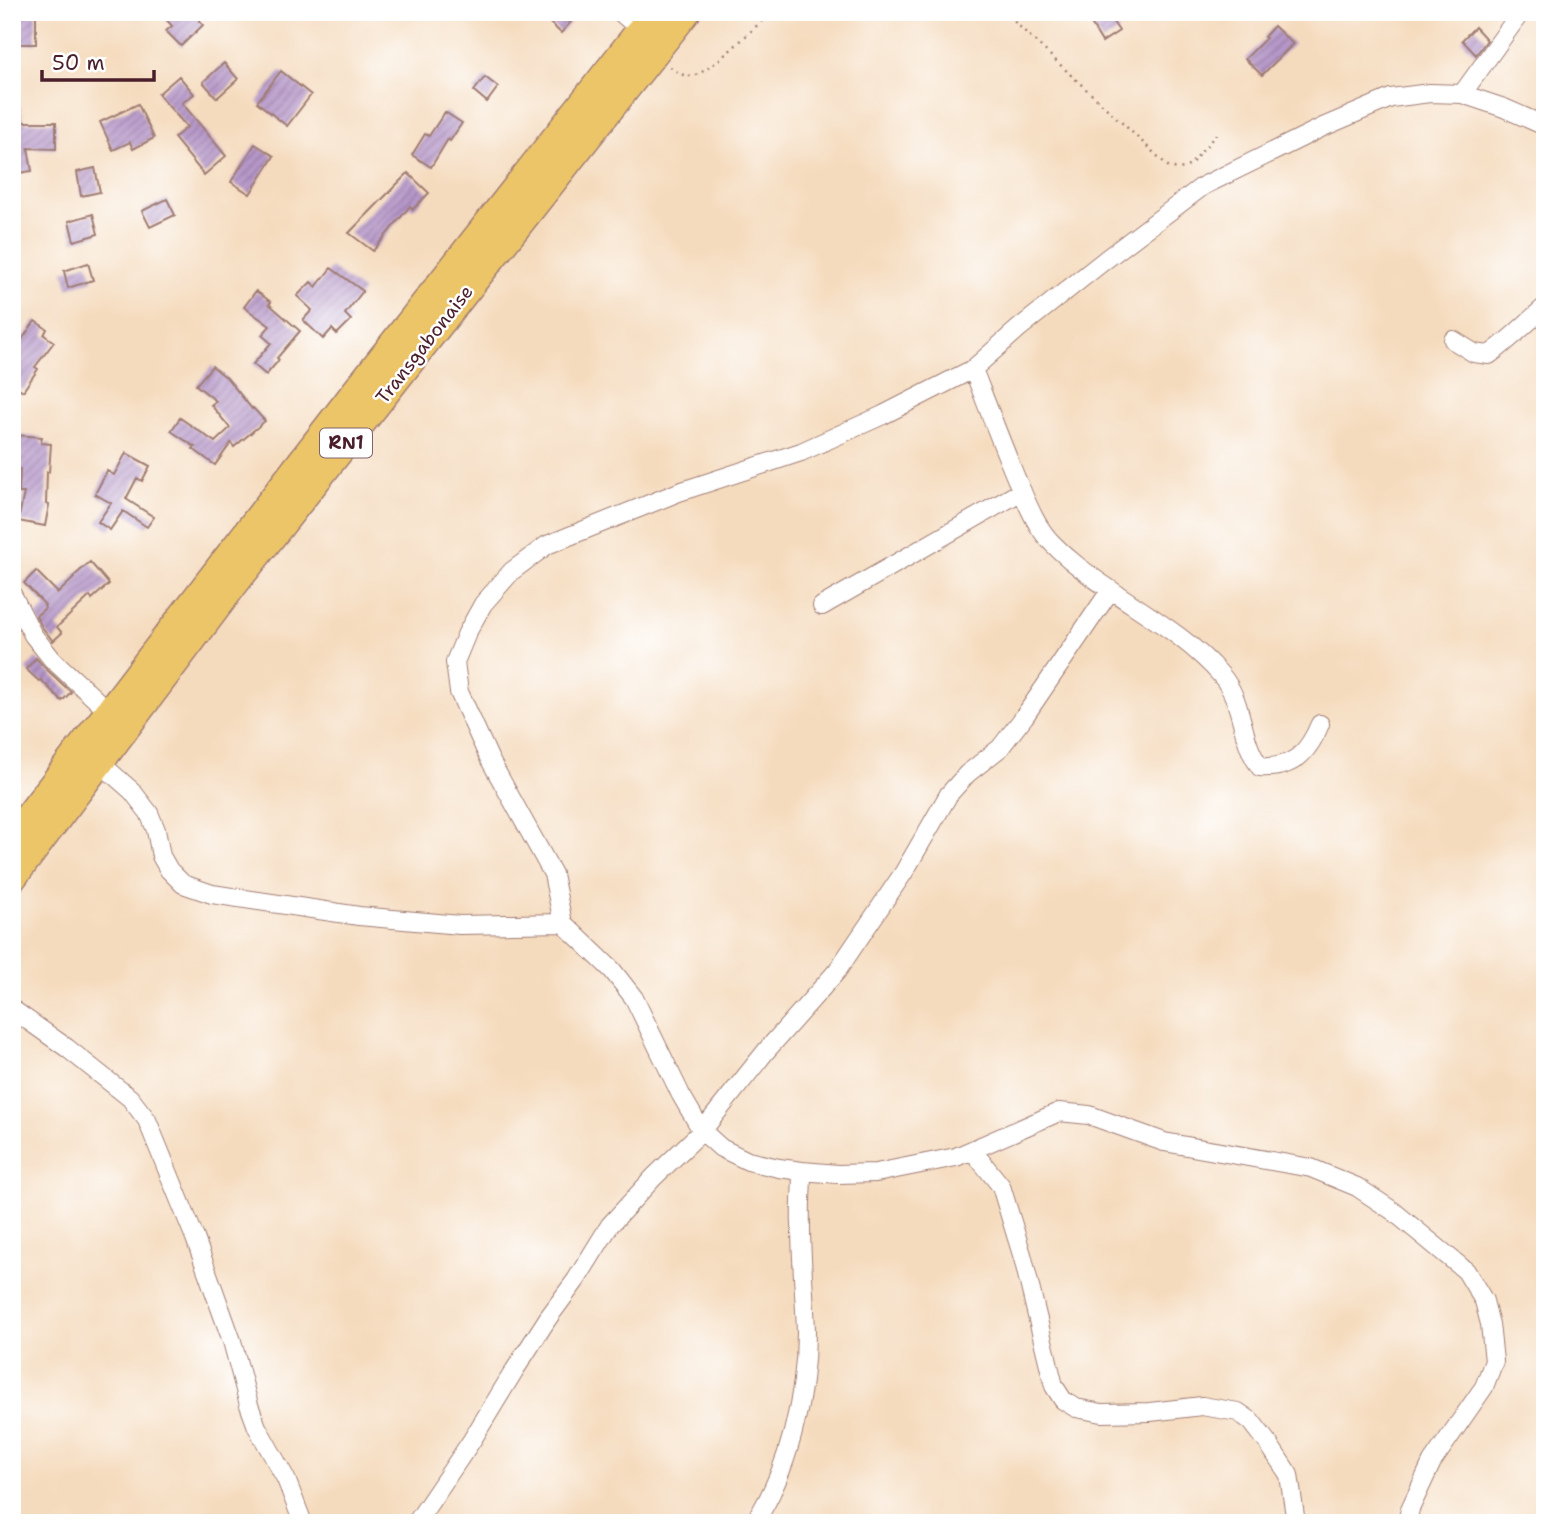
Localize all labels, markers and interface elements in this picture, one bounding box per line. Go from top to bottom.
scale bar [42,38,154,82]
text: 50 m [52,49,105,77]
street label: Transgabonaise [370,280,479,409]
road number: RN1 [320,428,372,458]

